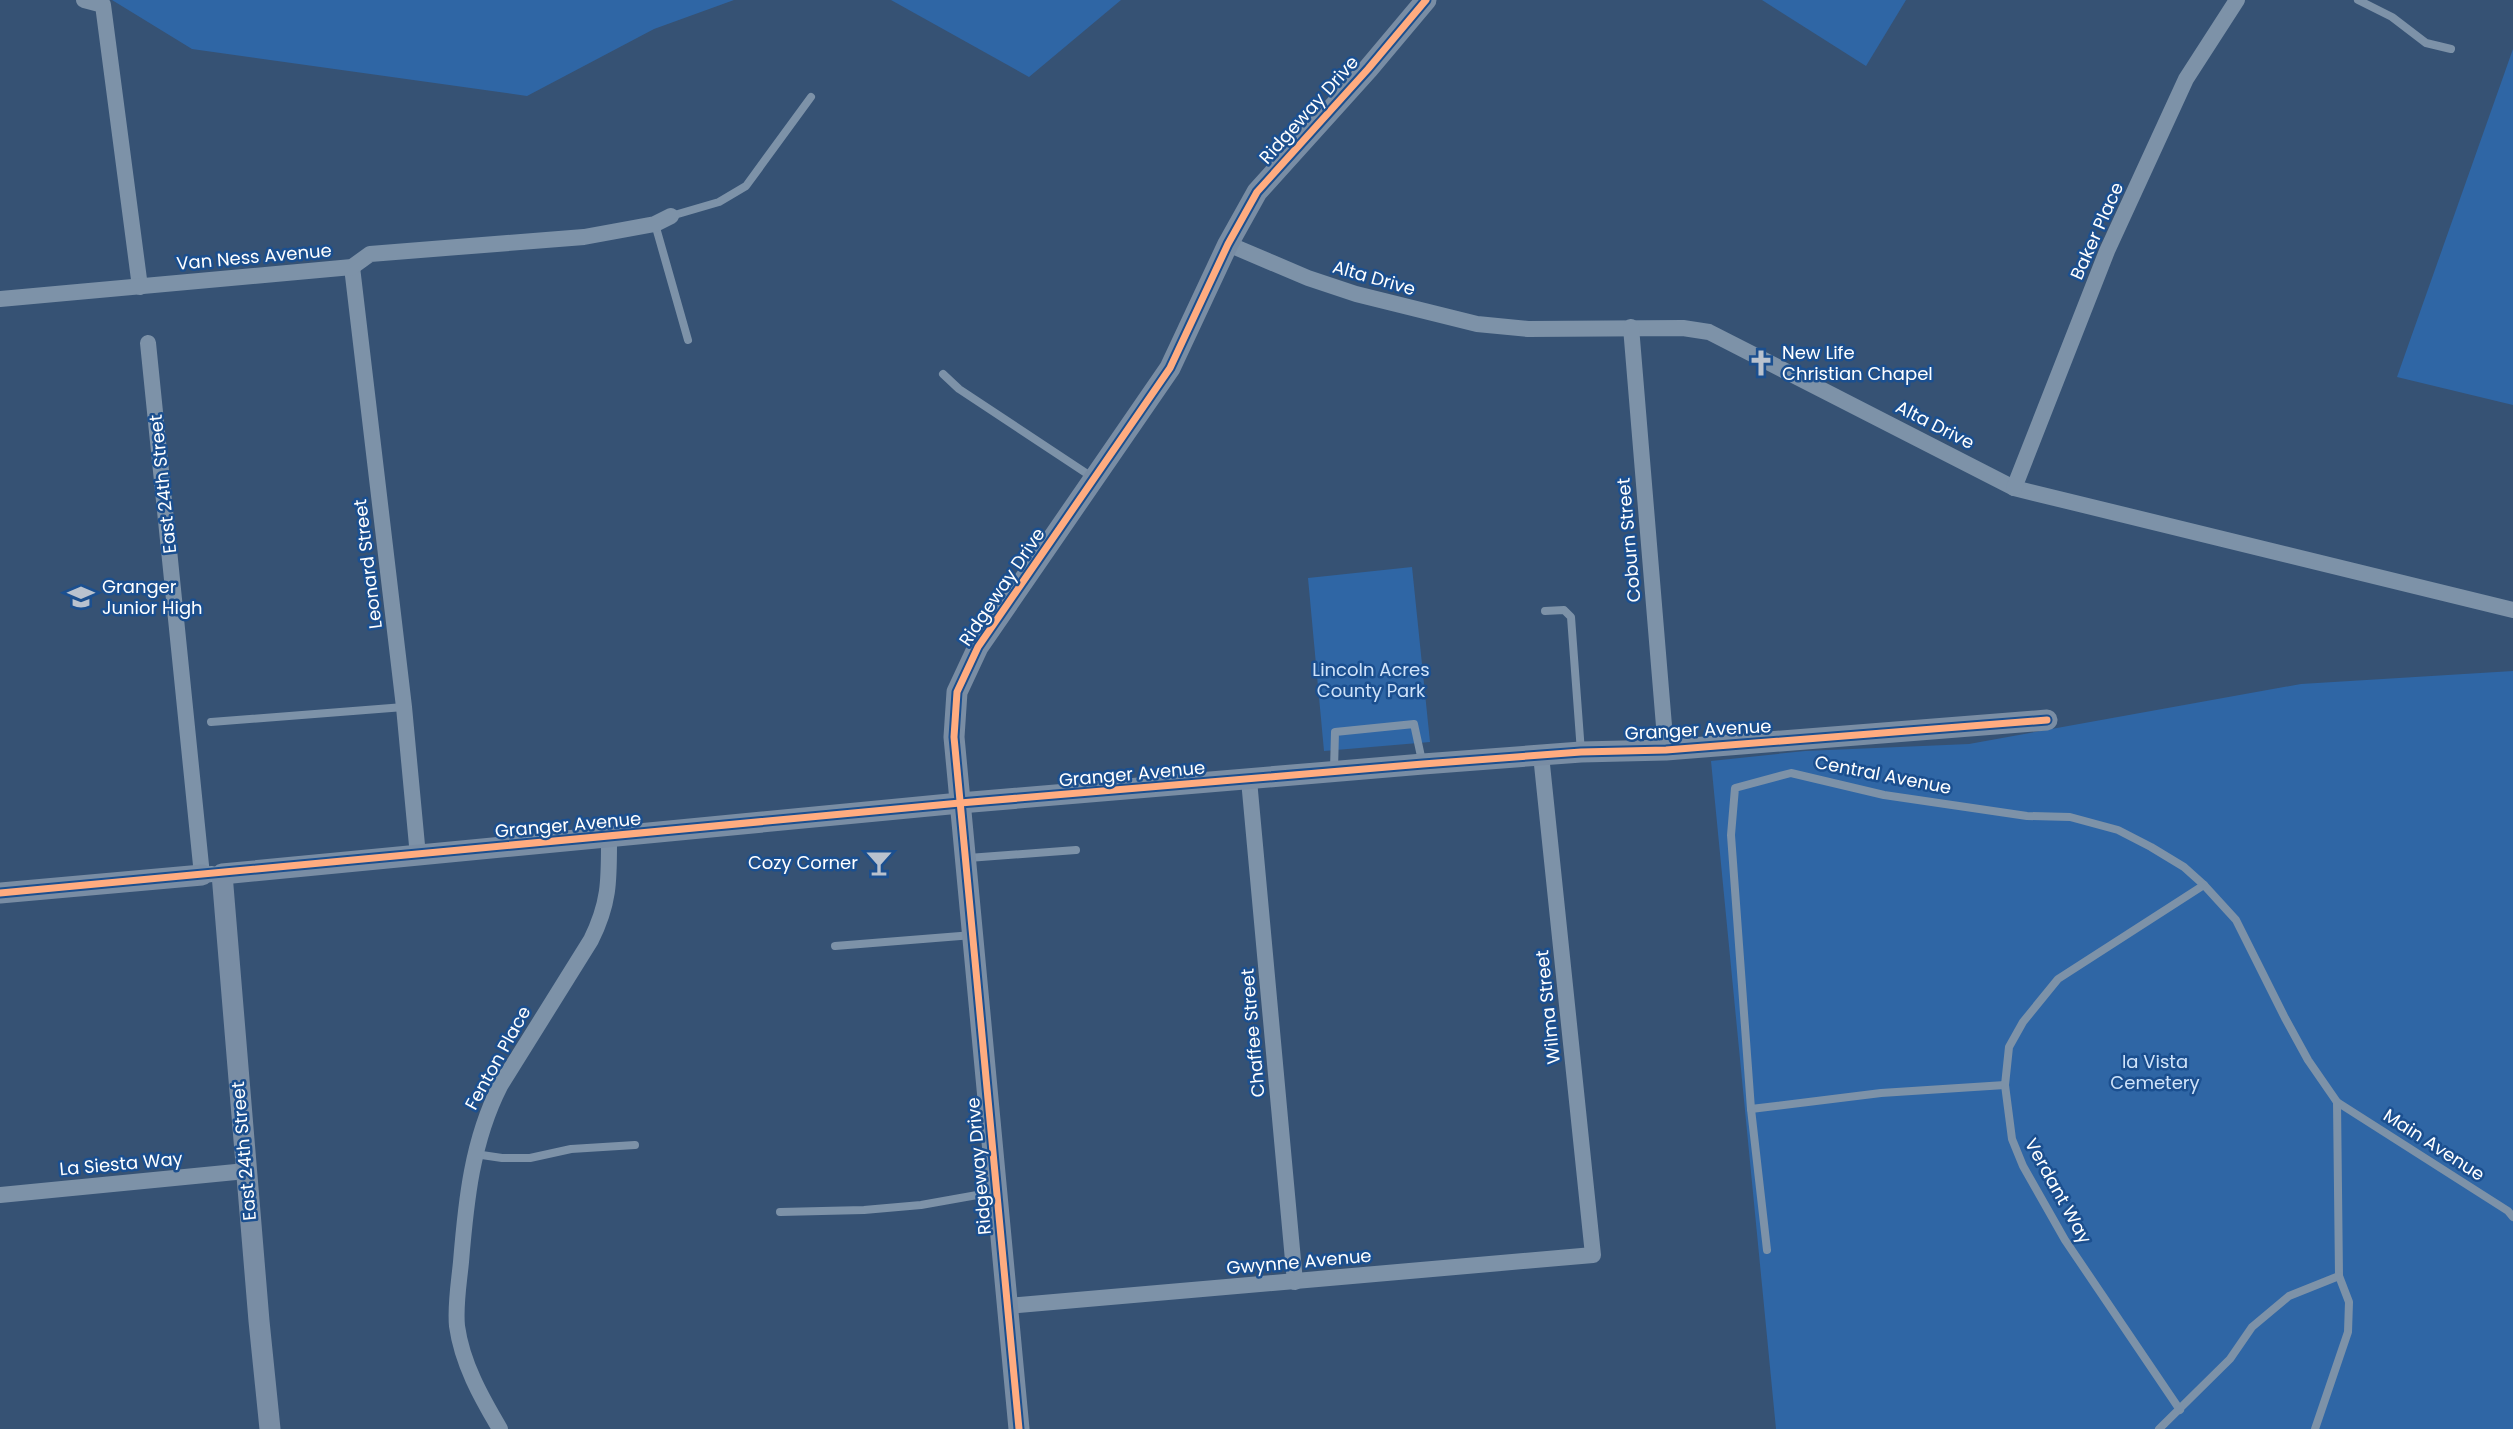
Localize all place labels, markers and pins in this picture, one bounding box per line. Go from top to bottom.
place label: New Life Christian Chapel [1782,340,1933,386]
church icon: New Life Christian Chapel [1746,348,1776,378]
place label: Granger Junior High [102,574,203,620]
school or university icon: Granger Junior High [66,582,96,612]
bar icon: Cozy Corner [864,848,894,878]
place label: Cozy Corner [748,850,858,875]

